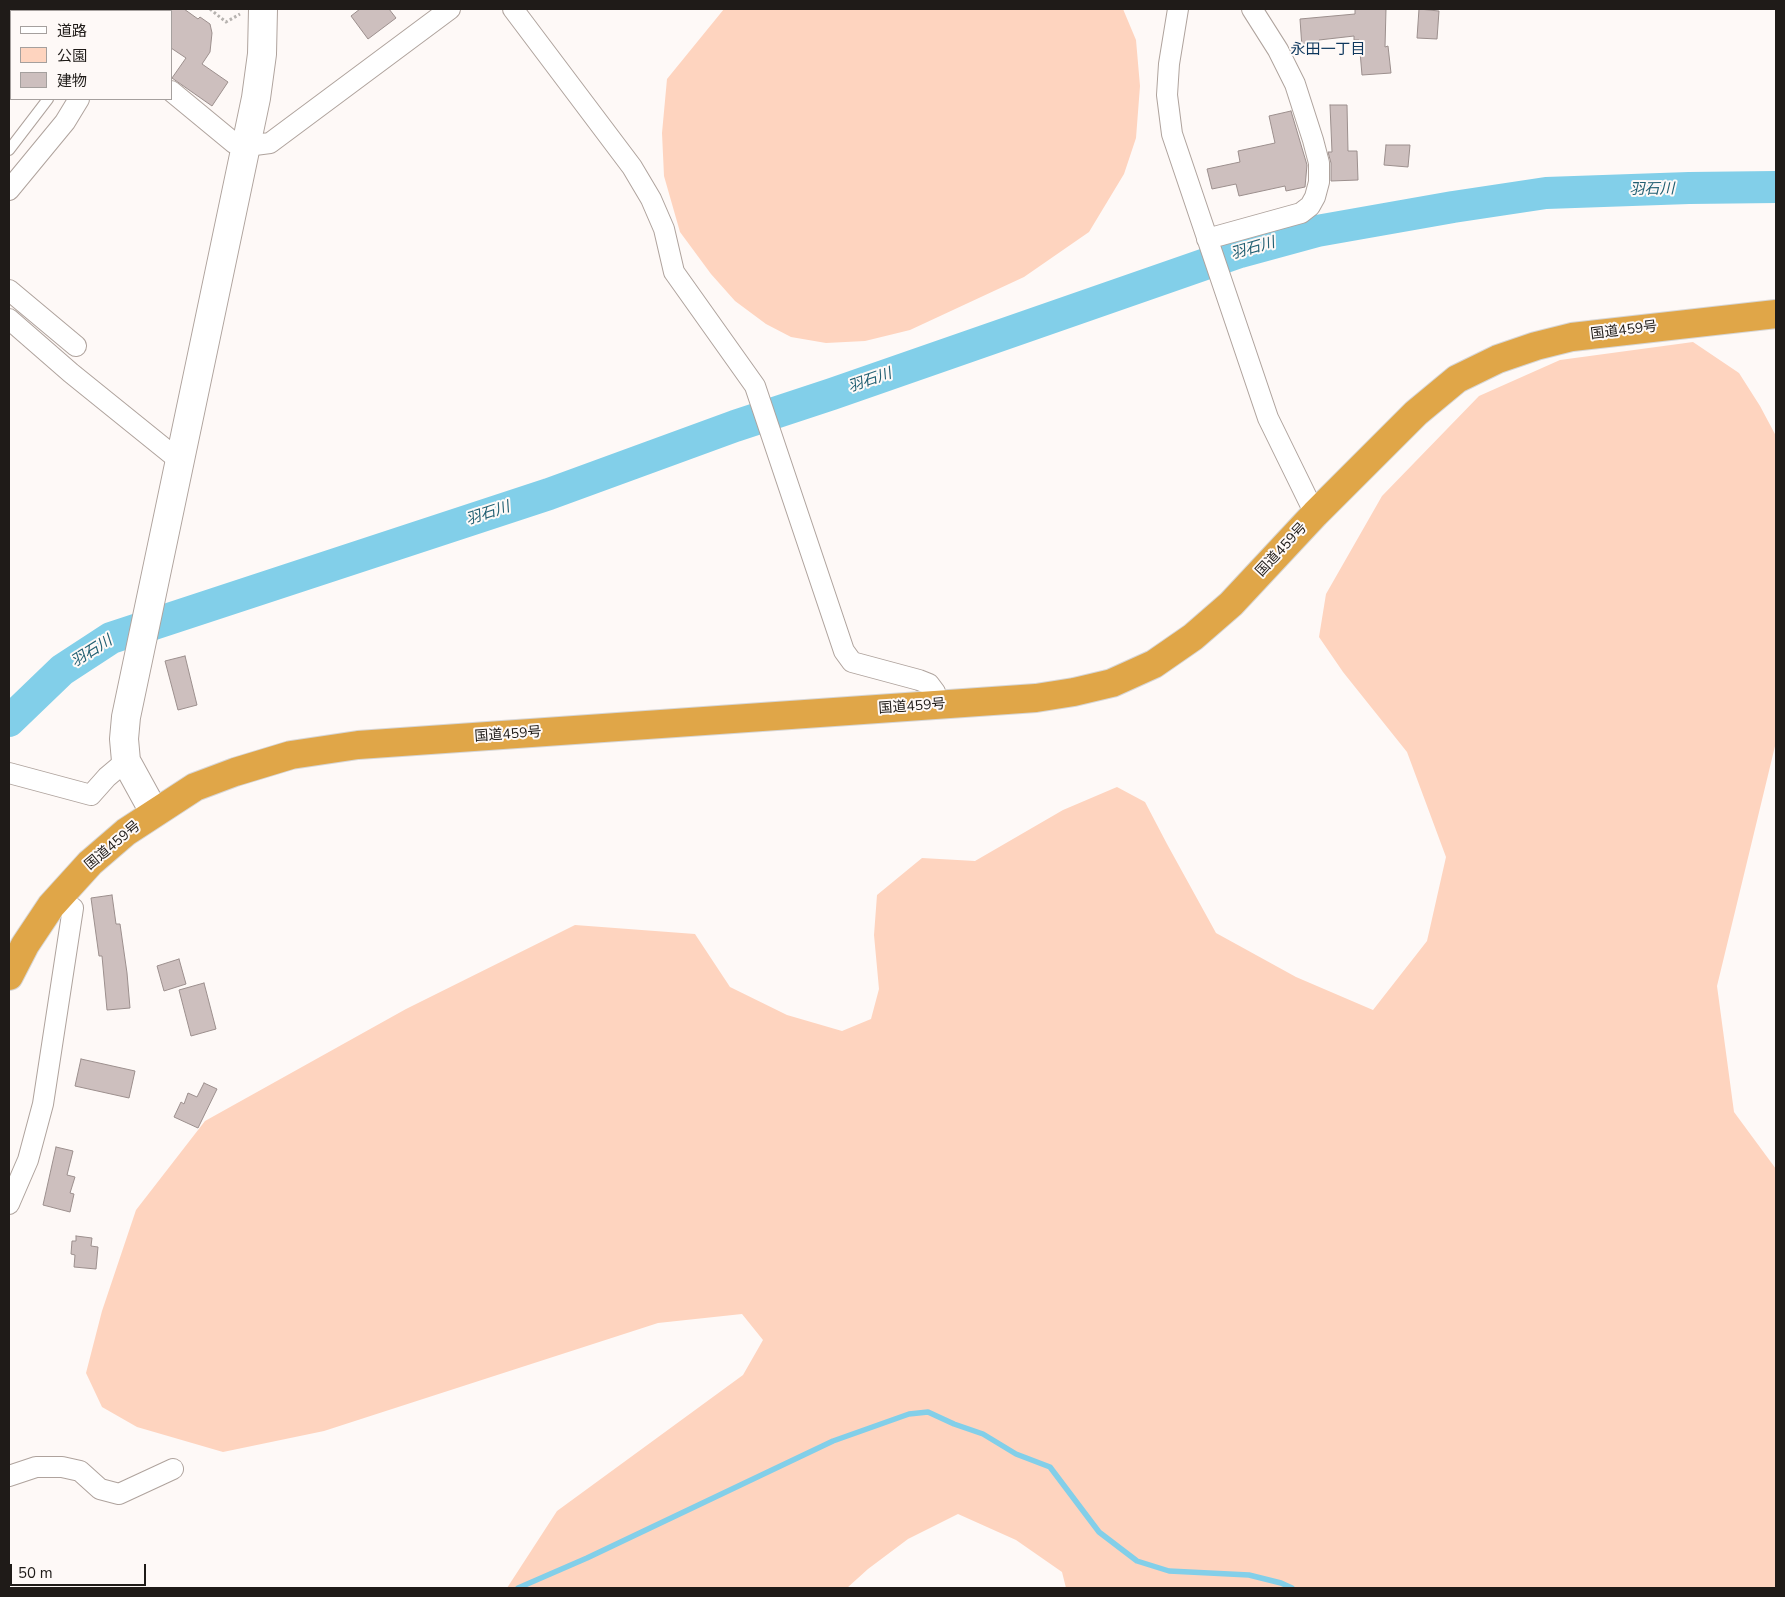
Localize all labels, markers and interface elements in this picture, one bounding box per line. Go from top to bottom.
legend [10,10,172,100]
text: 道路 [57,21,87,41]
district label: 永田一丁目 [1291,41,1365,59]
text: 公園 [57,46,87,66]
text: 建物 [57,71,87,91]
water label: 羽石川 [1629,181,1675,199]
water label: 羽石川 [1229,234,1277,264]
street label: 国道459号 [1590,319,1658,343]
water label: 羽石川 [846,365,894,397]
water label: 羽石川 [464,498,512,530]
street label: 国道459号 [1253,520,1311,580]
water label: 羽石川 [68,632,116,672]
street label: 国道459号 [878,696,946,718]
street label: 国道459号 [474,724,542,746]
street label: 国道459号 [82,818,144,874]
scale bar [12,1554,149,1586]
text: 50 m [18,1563,53,1583]

